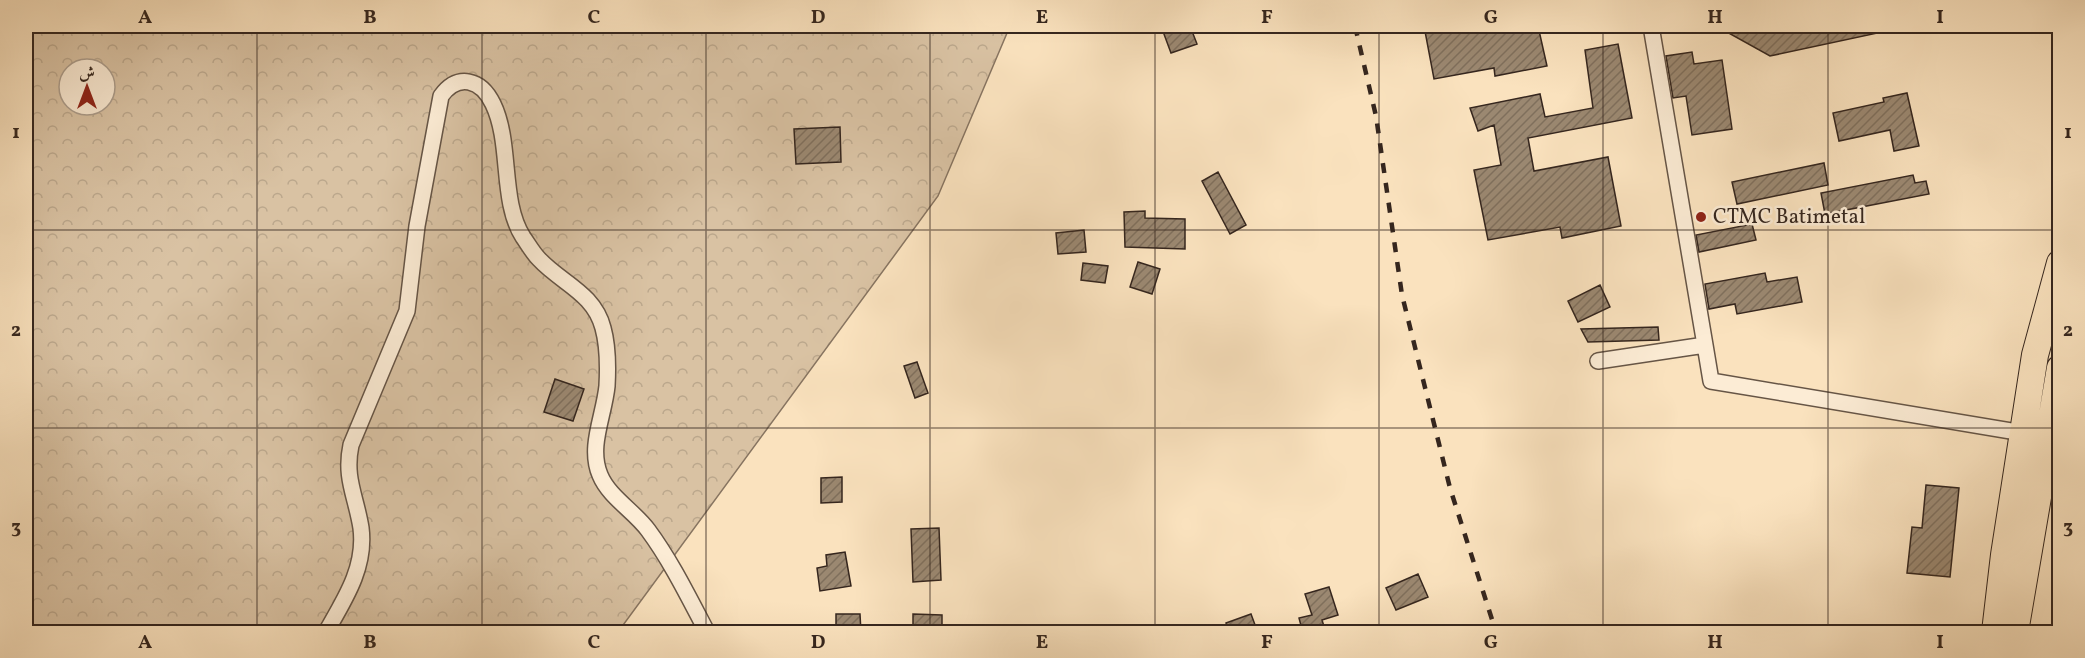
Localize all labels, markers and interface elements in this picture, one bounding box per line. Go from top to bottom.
text: A [138,4,152,32]
text: B [363,4,377,32]
text: C [588,4,601,32]
text: D [811,4,825,32]
text: E [1036,4,1048,32]
text: F [1261,4,1273,32]
text: G [1484,4,1498,32]
text: H [1707,4,1723,32]
text: I [1936,4,1944,32]
north arrow [57,57,117,117]
text: ش [79,63,95,85]
text: 1 [12,119,20,147]
text: 1 [2064,119,2072,147]
place label: CTMC Batimetal [1713,203,1865,232]
marker: CTMC Batimetal [1694,210,1708,224]
text: 2 [11,317,21,345]
text: 2 [2063,317,2073,345]
text: 3 [11,514,21,542]
text: 3 [2063,514,2073,542]
text: A [138,629,152,657]
text: B [363,629,377,657]
text: C [588,629,601,657]
text: D [811,629,825,657]
text: E [1036,629,1048,657]
text: F [1261,629,1273,657]
text: G [1484,629,1498,657]
text: H [1707,629,1723,657]
text: I [1936,629,1944,657]

